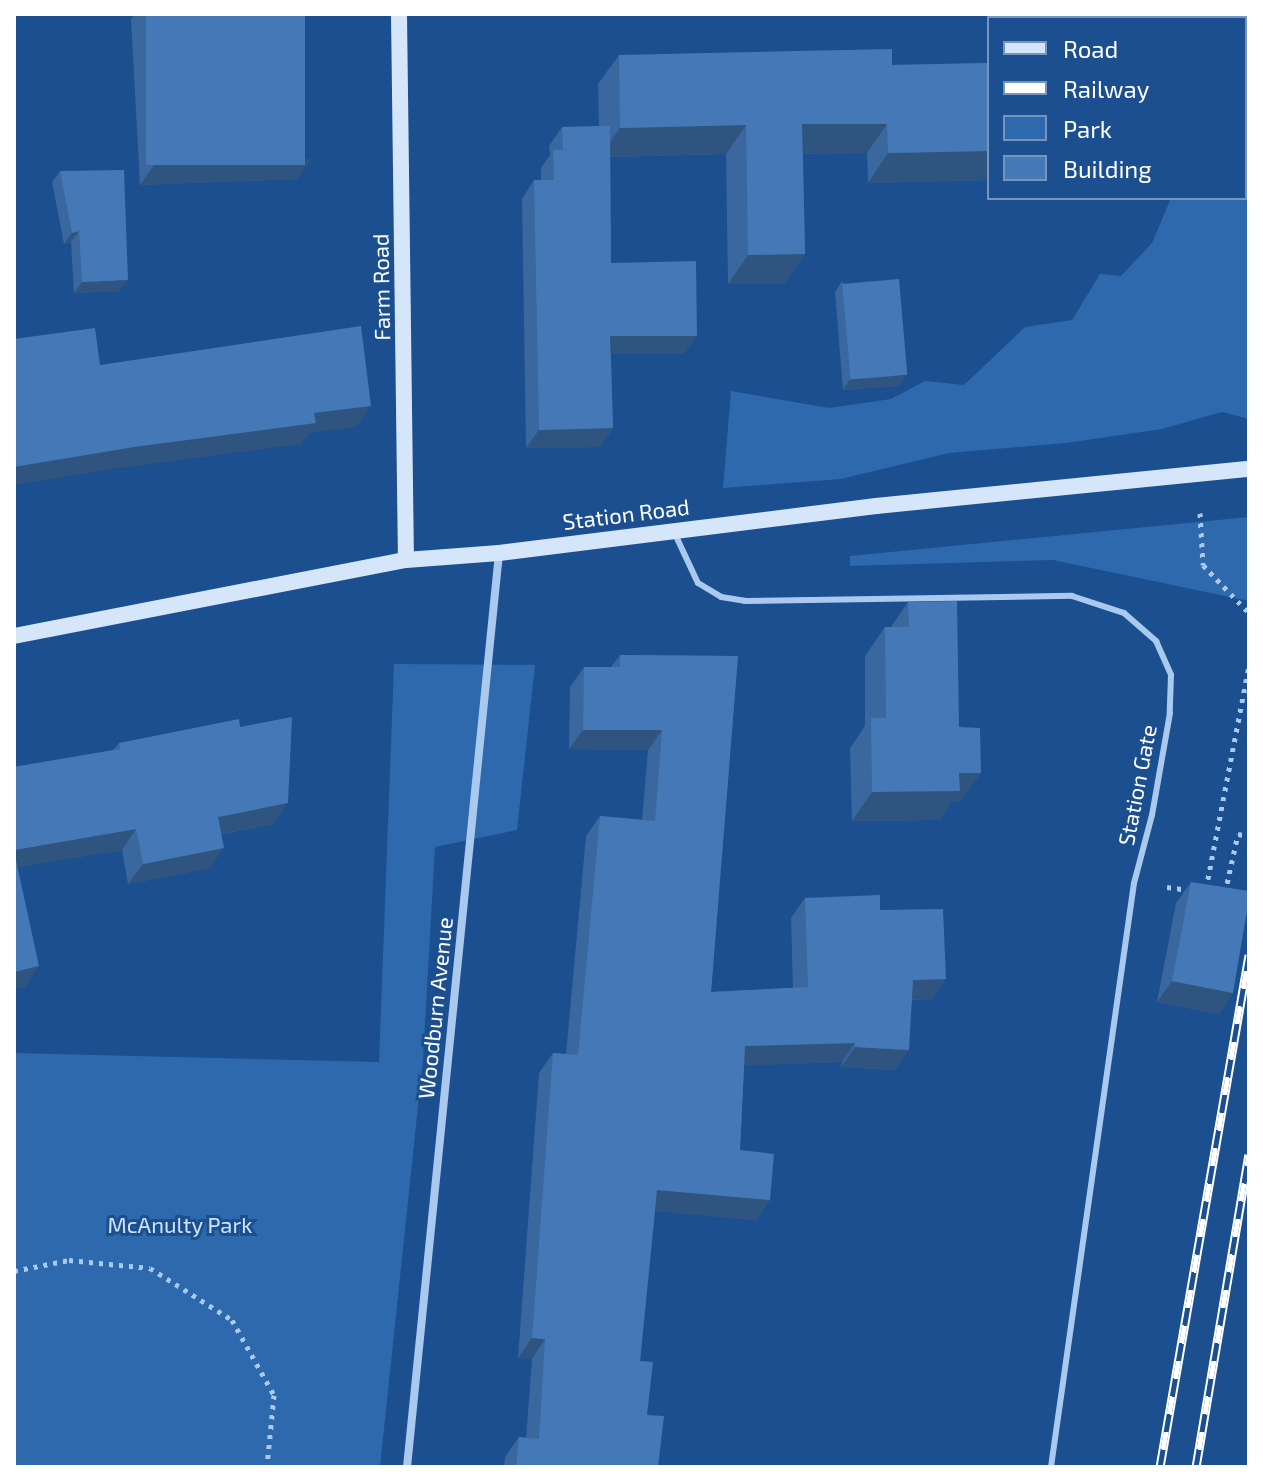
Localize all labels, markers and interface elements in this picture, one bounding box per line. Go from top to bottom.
legend [987,16,1247,200]
text: Road [1063,34,1118,63]
text: Railway [1063,74,1149,103]
text: Park [1063,114,1112,143]
text: Building [1063,154,1152,183]
street label: Farm Road [367,233,395,341]
street label: Station Road [561,493,691,535]
street label: Station Gate [1112,722,1162,848]
street label: Woodburn Avenue [412,915,458,1101]
park label: McAnulty Park [107,1212,253,1238]

